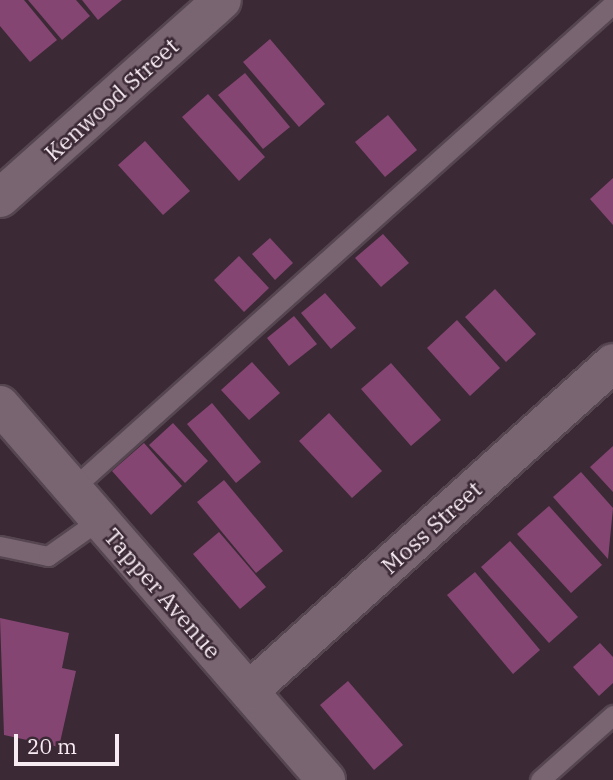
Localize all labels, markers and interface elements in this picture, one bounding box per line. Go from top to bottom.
street label: Kenwood Street [38,32,184,166]
street label: Moss Street [375,475,487,579]
street label: Tapper Avenue [99,522,227,664]
scale bar [18,720,122,764]
text: 20 m [27,732,77,760]

